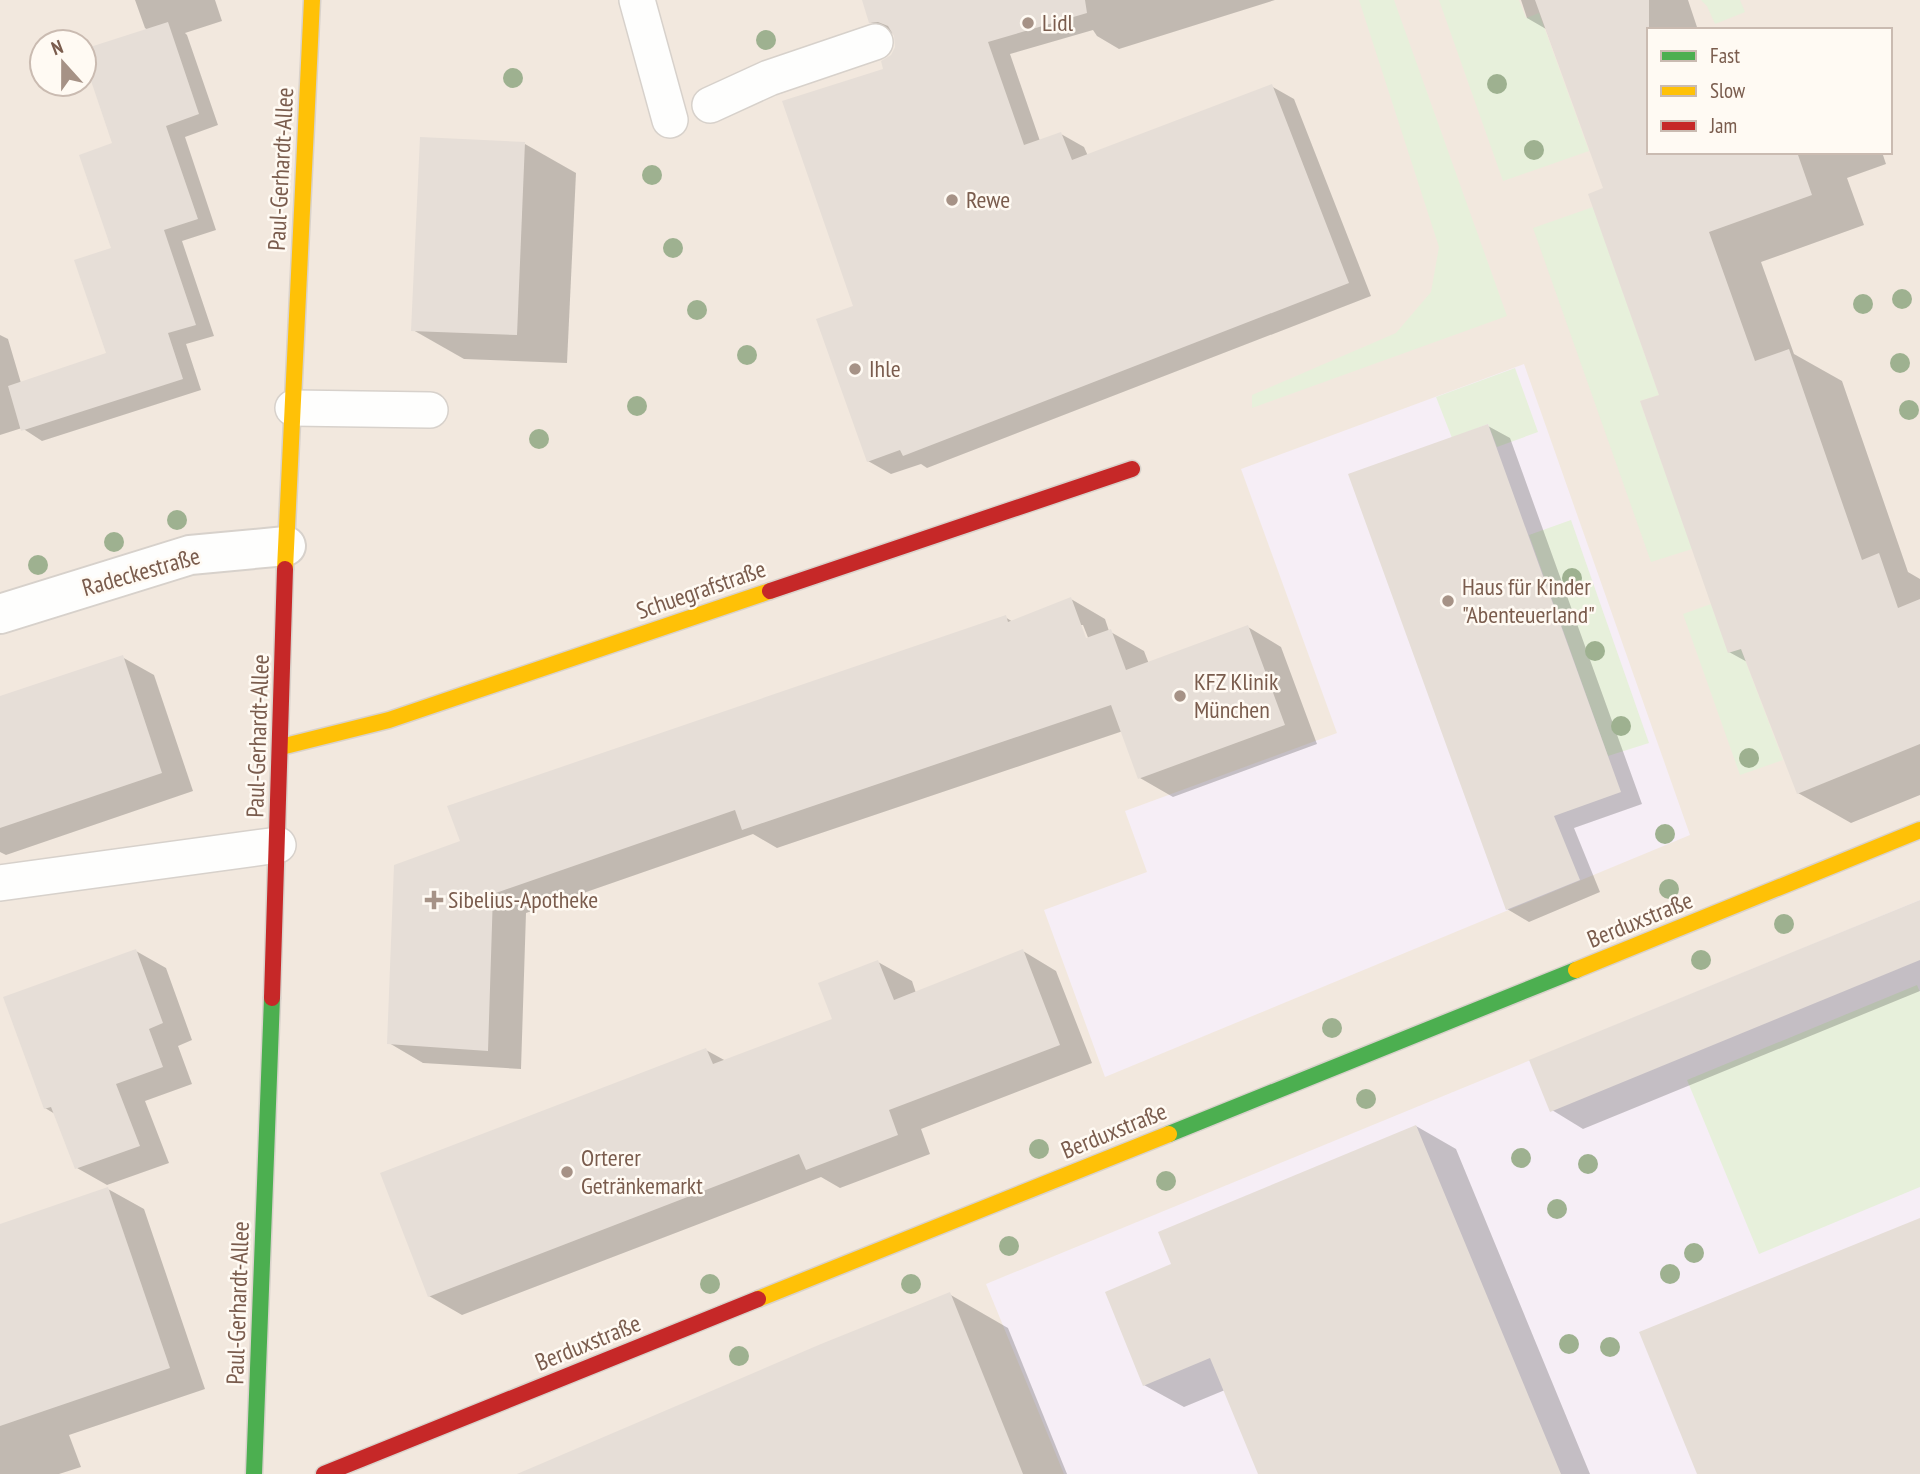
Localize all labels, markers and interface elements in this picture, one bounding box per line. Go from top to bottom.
place label: Lidl [1042,7,1074,38]
marker: Lidl [1020,15,1036,31]
north arrow [28,28,98,98]
legend [1647,28,1892,154]
text: N [48,34,66,60]
text: Fast [1710,42,1740,69]
text: Slow [1710,77,1746,104]
street label: Paul-Gerhardt-Allee [261,87,300,251]
text: Jam [1709,112,1737,139]
place label: Rewe [966,184,1010,215]
marker: Rewe [944,192,960,208]
place label: Ihle [869,353,901,384]
marker: Ihle [847,361,863,377]
street label: Radeckestraße [78,540,203,603]
street label: Schuegrafstraße [632,553,770,626]
place label: Haus für Kinder "Abenteuerland" [1462,571,1595,630]
marker: Haus für Kinder "Abenteuerland" [1440,593,1456,609]
street label: Paul-Gerhardt-Allee [239,654,276,818]
place label: KFZ Klinik München [1194,666,1279,725]
marker: KFZ Klinik München [1172,688,1188,704]
place label: Sibelius-Apotheke [448,884,598,915]
street label: Berduxstraße [1583,884,1697,955]
marker: Sibelius-Apotheke [426,892,442,908]
street label: Berduxstraße [1057,1095,1171,1166]
place label: Orterer Getränkemarkt [581,1142,703,1201]
marker: Orterer Getränkemarkt [559,1164,575,1180]
street label: Paul-Gerhardt-Allee [219,1221,256,1385]
street label: Berduxstraße [531,1307,645,1378]

